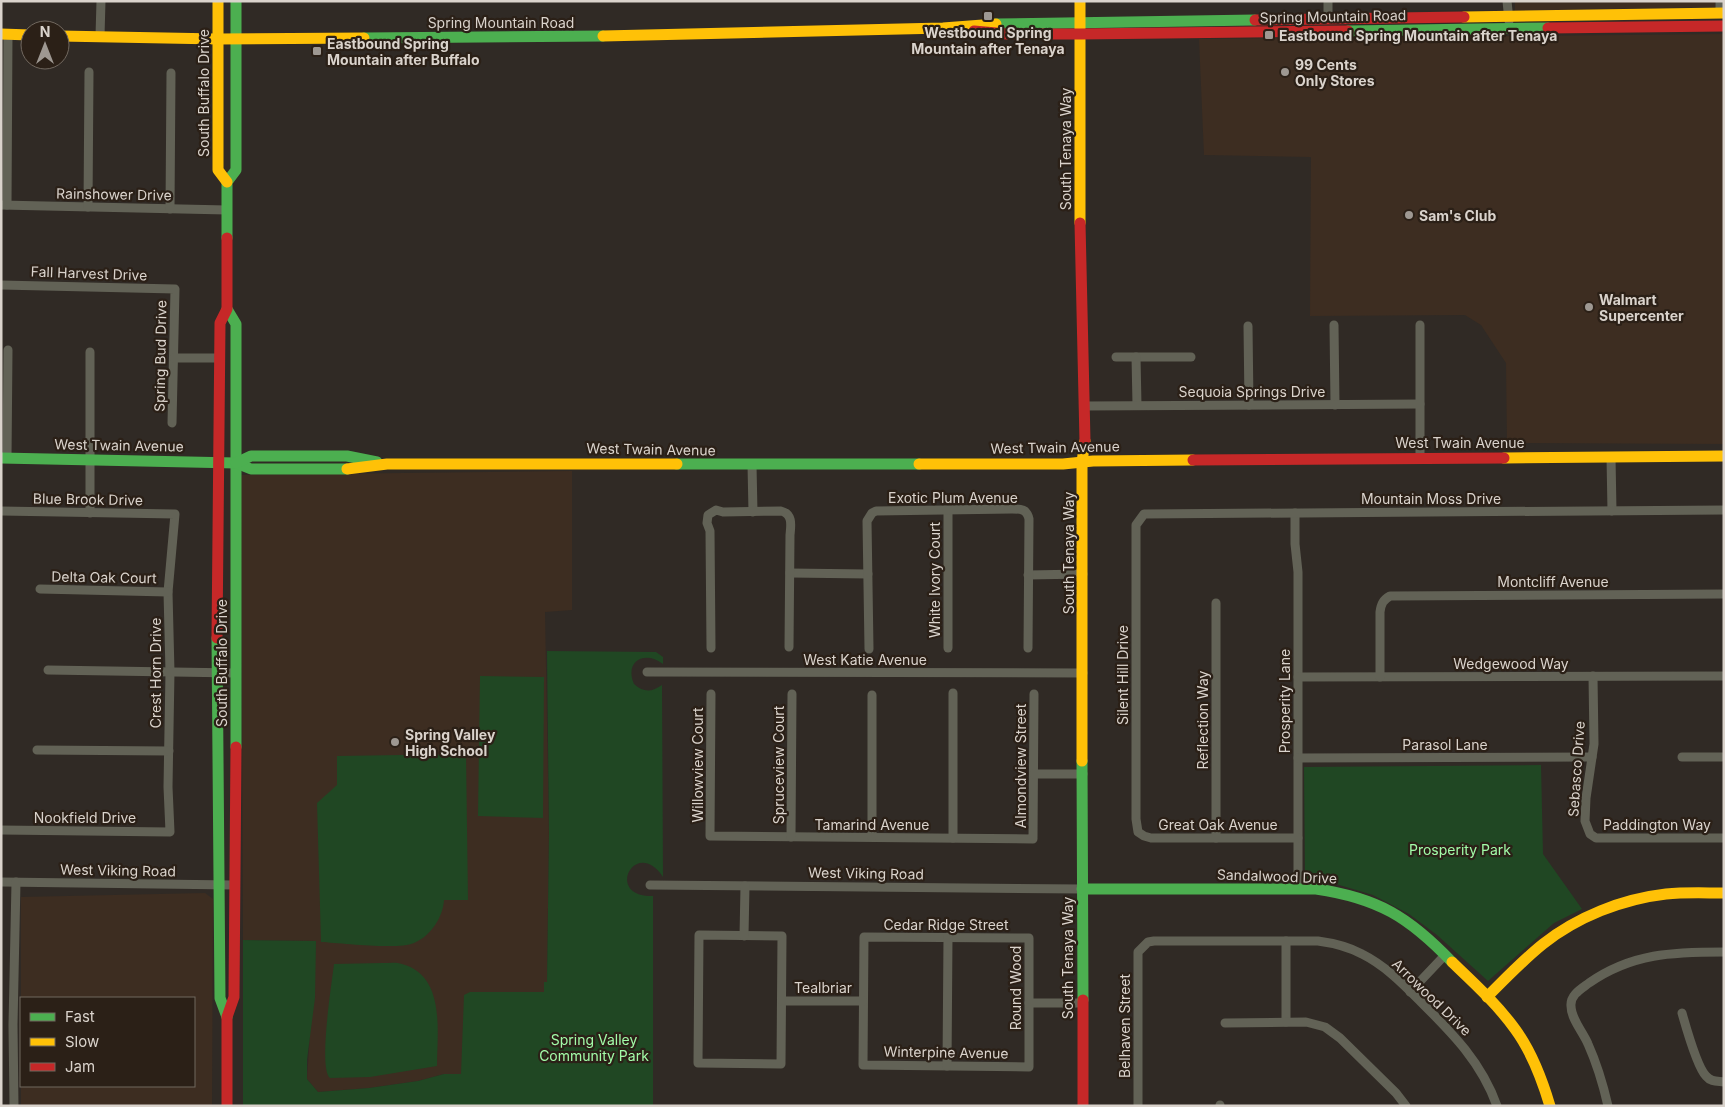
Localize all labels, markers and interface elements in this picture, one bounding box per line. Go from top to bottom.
street label: Spring Mountain Road [1260,6,1406,26]
marker: Westbound Spring Mountain after Tenaya [982,10,994,22]
street label: Spring Mountain Road [428,14,574,31]
north arrow [20,20,70,70]
text: N [40,23,50,40]
place label: Westbound Spring Mountain after Tenaya [911,24,1065,57]
place label: Eastbound Spring Mountain after Tenaya [1279,27,1557,44]
street label: South Buffalo Drive [195,29,212,157]
marker: Eastbound Spring Mountain after Tenaya [1263,29,1275,41]
place label: Eastbound Spring Mountain after Buffalo [327,35,480,68]
marker: Eastbound Spring Mountain after Buffalo [311,45,323,57]
place label: 99 Cents Only Stores [1295,56,1375,89]
marker: 99 Cents Only Stores [1279,66,1291,78]
street label: South Tenaya Way [1057,88,1074,210]
street label: Rainshower Drive [56,184,172,204]
place label: Sam's Club [1419,207,1496,224]
marker: Sam's Club [1403,209,1415,221]
street label: Fall Harvest Drive [30,262,148,284]
place label: Walmart Supercenter [1599,291,1684,324]
street label: Spring Bud Drive [151,300,169,412]
marker: Walmart Supercenter [1583,301,1595,313]
street label: Sequoia Springs Drive [1179,383,1325,400]
street label: West Twain Avenue [1395,434,1525,451]
street label: West Twain Avenue [54,435,184,455]
street label: West Twain Avenue [990,437,1120,457]
street label: West Twain Avenue [586,439,716,459]
street label: Exotic Plum Avenue [888,489,1018,506]
street label: Blue Brook Drive [33,490,143,508]
street label: Mountain Moss Drive [1361,490,1501,507]
street label: South Tenaya Way [1060,492,1077,614]
street label: White Ivory Court [926,522,943,638]
street label: Delta Oak Court [51,568,157,586]
street label: Montcliff Avenue [1497,573,1609,590]
street label: South Buffalo Drive [213,599,230,727]
street label: Crest Horn Drive [147,618,164,728]
street label: Silent Hill Drive [1114,625,1131,725]
street label: Prosperity Lane [1276,649,1293,753]
street label: West Katie Avenue [803,651,927,668]
street label: Wedgewood Way [1453,655,1569,672]
street label: Reflection Way [1194,670,1211,769]
street label: Almondview Street [1012,703,1029,828]
street label: Spruceview Court [770,705,787,824]
street label: Willowview Court [689,707,706,823]
street label: Sebasco Drive [1564,720,1588,818]
place label: Spring Valley High School [405,726,496,759]
marker: Spring Valley High School [389,736,401,748]
street label: Parasol Lane [1402,736,1488,753]
street label: Nookfield Drive [34,809,136,826]
street label: Tamarind Avenue [815,816,929,833]
street label: Great Oak Avenue [1158,816,1278,833]
street label: Paddington Way [1603,816,1711,833]
park label: Prosperity Park [1409,841,1511,858]
street label: West Viking Road [60,860,176,880]
street label: West Viking Road [808,863,924,883]
street label: Sandalwood Drive [1217,865,1337,887]
street label: South Tenaya Way [1059,897,1076,1019]
street label: Cedar Ridge Street [883,916,1009,933]
street label: Round Wood [1007,946,1024,1030]
street label: Arrowood Drive [1389,955,1475,1039]
street label: Belhaven Street [1116,974,1133,1078]
street label: Tealbriar [794,979,852,996]
legend [20,997,195,1087]
text: Fast [65,1007,95,1026]
park label: Spring Valley Community Park [539,1031,649,1064]
text: Slow [65,1032,99,1051]
street label: Winterpine Avenue [883,1042,1009,1062]
text: Jam [65,1057,95,1076]

